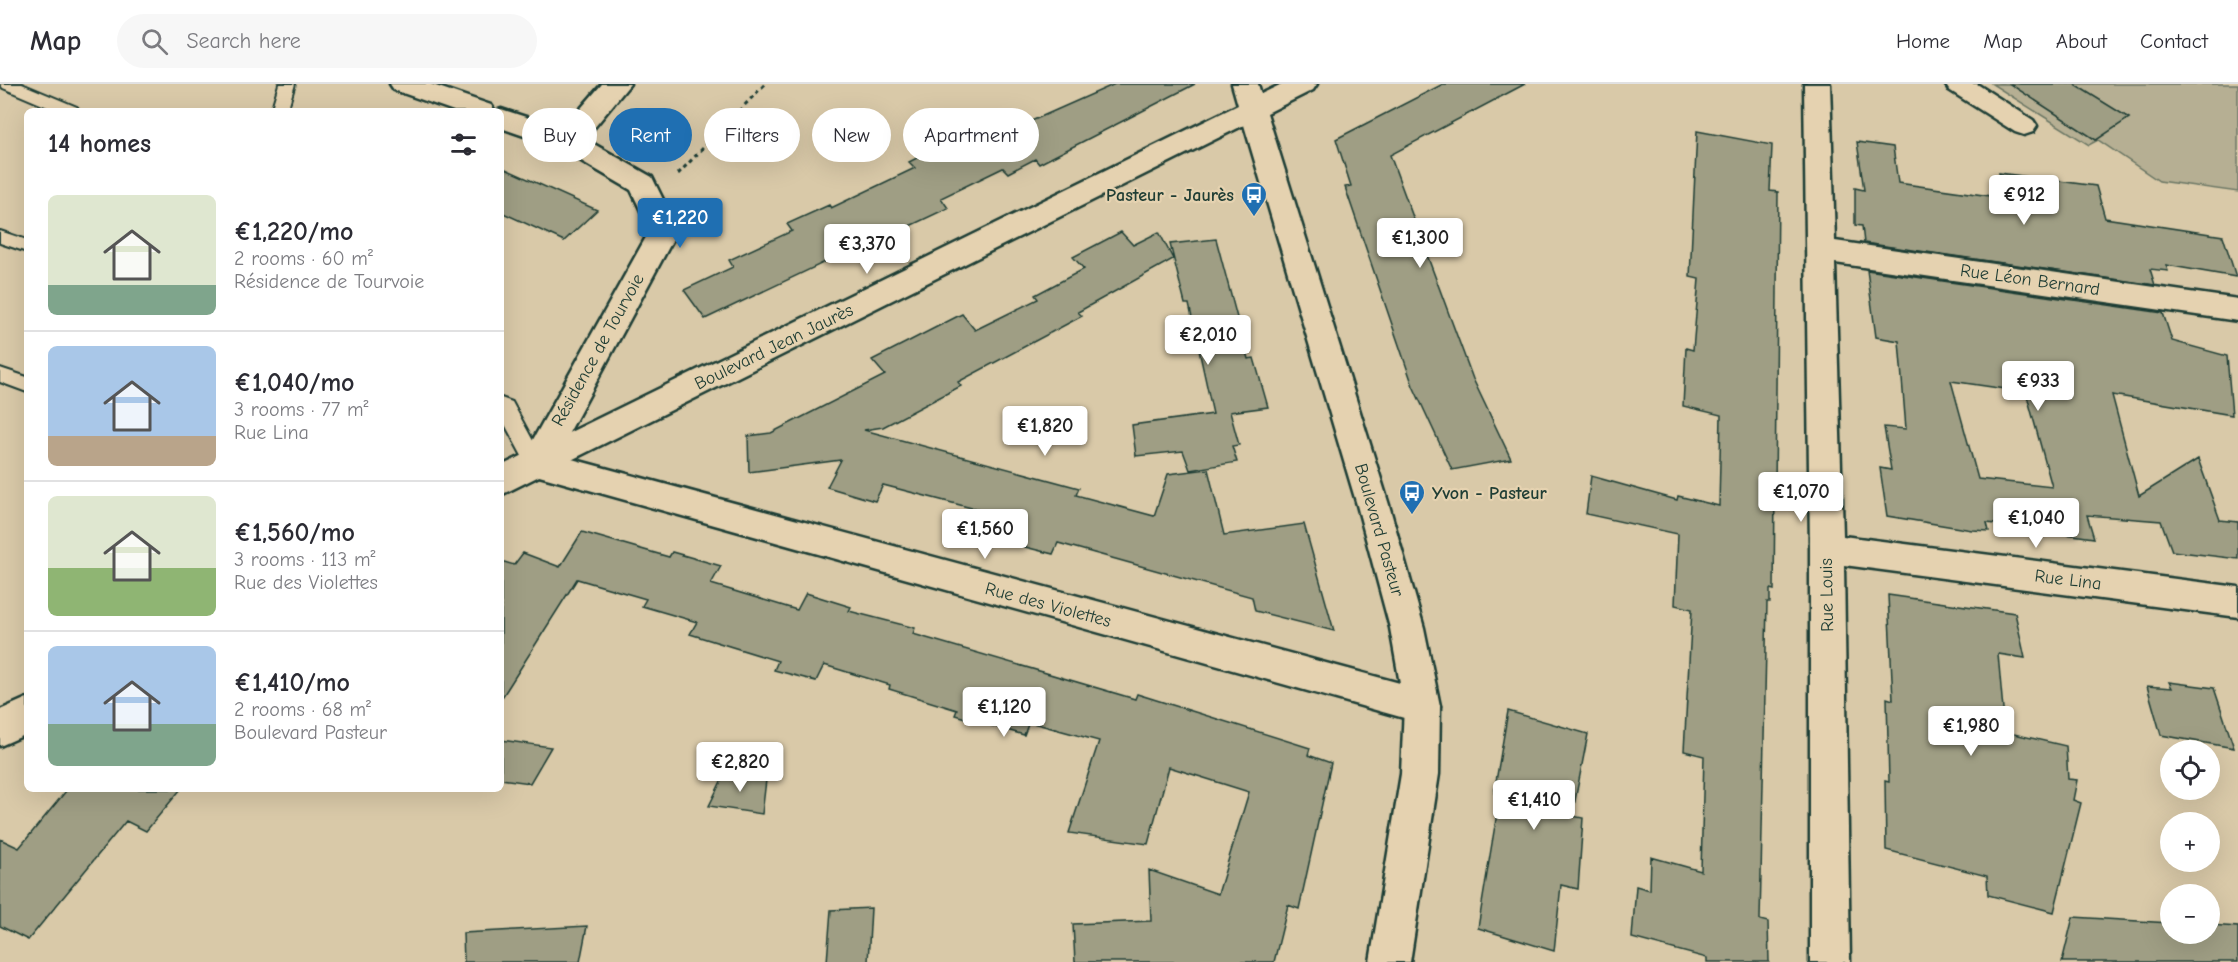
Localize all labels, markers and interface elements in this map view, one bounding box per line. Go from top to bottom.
search box [117,14,537,68]
text: Map [30,25,81,57]
icon: search [138,25,171,58]
text: Search here [186,28,301,54]
text: Home [1896,29,1950,53]
text: Map [1983,29,2023,53]
text: About [2056,29,2107,53]
text: Contact [2140,29,2208,53]
chip: Buy [522,108,597,162]
chip: Rent [609,108,692,162]
chip: Filters [704,108,800,162]
chip: New [812,108,891,162]
chip: Apartment [903,108,1039,162]
icon: filters [447,128,480,161]
text: 14 homes [48,129,151,159]
pin: €912 [1988,175,2060,226]
bus stop icon: Pasteur - Jaurès [1239,180,1269,218]
text: €912 [2003,183,2045,206]
place label: Pasteur - Jaurès [1106,185,1234,206]
pin: €1,220 [631,198,729,249]
text: €1,220 [652,206,708,229]
text: €1,220/mo [234,217,353,247]
pin: €1,300 [1371,218,1469,269]
icon: home [96,219,168,291]
pin: €3,370 [818,224,916,275]
text: €1,300 [1391,226,1449,249]
text: €3,370 [838,232,896,255]
text: 2 rooms · 60 m² [234,247,373,270]
street label: Rue Léon Bernard [1959,260,2101,300]
text: Résidence de Tourvoie [234,270,424,293]
street label: Résidence de Tourvoie [547,270,649,430]
street label: Boulevard Jean Jaurès [691,299,857,395]
pin: €2,010 [1159,315,1257,366]
text: €2,010 [1179,323,1237,346]
pin: €933 [2002,361,2074,412]
text: €1,040/mo [234,368,355,398]
text: €933 [2016,369,2060,392]
icon: home [96,370,168,442]
text: 3 rooms · 77 m² [234,398,368,421]
pin: €1,820 [996,406,1094,457]
text: €1,820 [1016,414,1074,437]
text: Rue Lina [234,421,309,444]
street label: Boulevard Pasteur [1350,461,1408,600]
pin: €1,070 [1752,472,1850,523]
bus stop icon: Yvon - Pasteur [1397,478,1427,516]
text: €1,070 [1772,480,1830,503]
place label: Yvon - Pasteur [1432,483,1547,504]
pin: €1,040 [1987,498,2085,549]
text: €1,040 [2007,506,2065,529]
pin: €1,560 [936,509,1034,560]
text: €1,560 [956,517,1014,540]
text: €1,560/mo [234,518,355,548]
icon: home [96,520,168,592]
text: 3 rooms · 113 m² [234,548,375,571]
street label: Rue Louis [1816,558,1838,632]
street label: Rue Lina [2033,565,2103,595]
text: Rue des Violettes [234,571,378,594]
street label: Rue des Violettes [983,578,1113,632]
text: €1,410/mo [234,668,350,698]
icon: home [96,670,168,742]
pin: €1,120 [955,687,1053,738]
text: €1,120 [977,695,1031,718]
text: 2 rooms · 68 m² [234,698,371,721]
pin: €1,980 [1922,706,2020,757]
text: €1,980 [1942,714,2000,737]
text: Boulevard Pasteur [234,721,387,744]
map controls [2160,740,2220,944]
button: locate [2160,740,2220,800]
pin: €2,820 [691,742,789,793]
text: €2,820 [710,750,770,773]
pin: €1,410 [1485,780,1583,831]
text: €1,410 [1507,788,1561,811]
button: + [2160,812,2220,872]
button: − [2160,884,2220,944]

